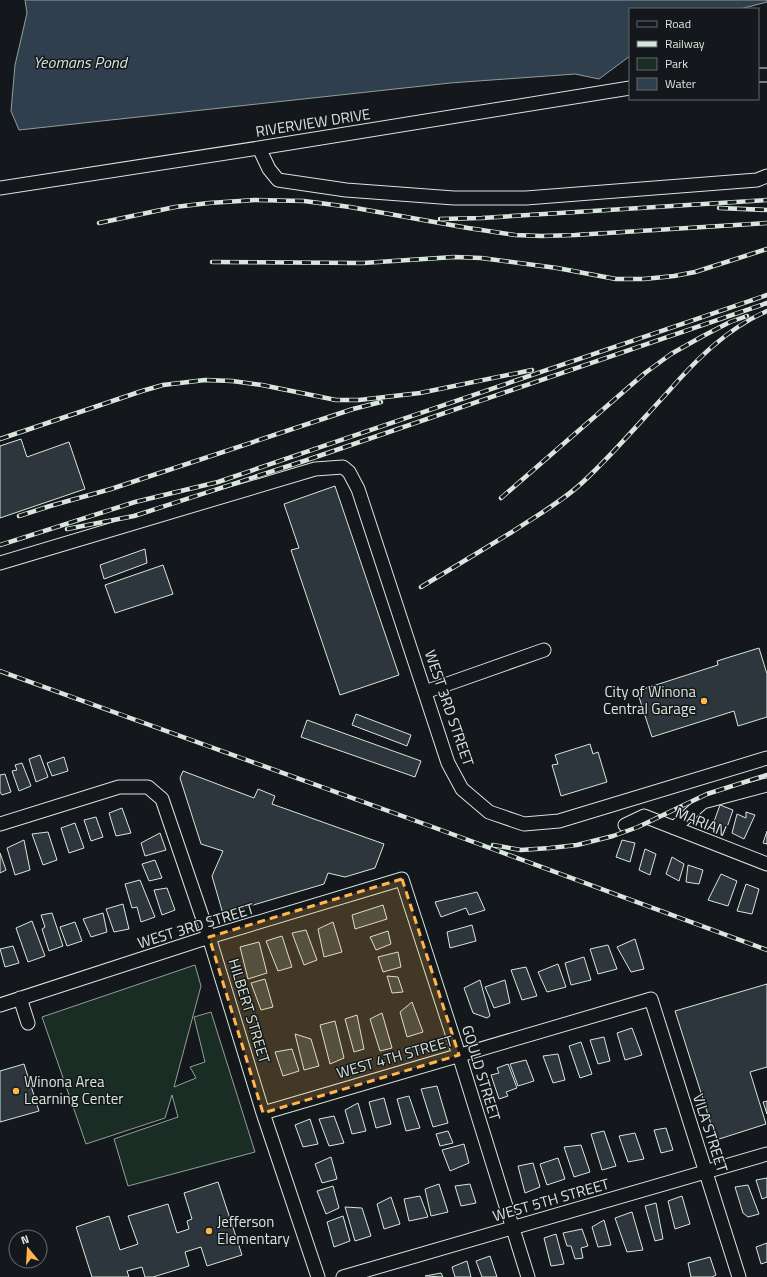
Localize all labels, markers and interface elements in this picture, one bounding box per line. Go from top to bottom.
legend [629,8,759,100]
text: Road [665,14,691,33]
text: Railway [665,34,705,53]
water label: Yeomans Pond [33,50,129,74]
text: Park [665,54,688,73]
text: Water [665,74,696,93]
street label: RIVERVIEW DRIVE [254,102,372,143]
street label: WEST 3RD STREET [419,647,480,769]
place label: City of Winona Central Garage [603,680,696,720]
marker: City of Winona Central Garage [699,696,709,706]
street label: MARIAN [672,801,730,842]
street label: WEST 3RD STREET [135,897,257,954]
street label: HILBERT STREET [223,956,276,1066]
street label: GOULD STREET [456,1022,507,1124]
street label: WEST 4TH STREET [334,1029,456,1084]
place label: Winona Area Learning Center [24,1070,123,1110]
marker: Winona Area Learning Center [11,1086,21,1096]
street label: VILA STREET [687,1090,734,1175]
street label: WEST 5TH STREET [490,1172,612,1227]
place label: Jefferson Elementary [217,1210,290,1250]
marker: Jefferson Elementary [204,1226,214,1236]
north arrow [8,1229,48,1269]
text: N [19,1231,31,1248]

